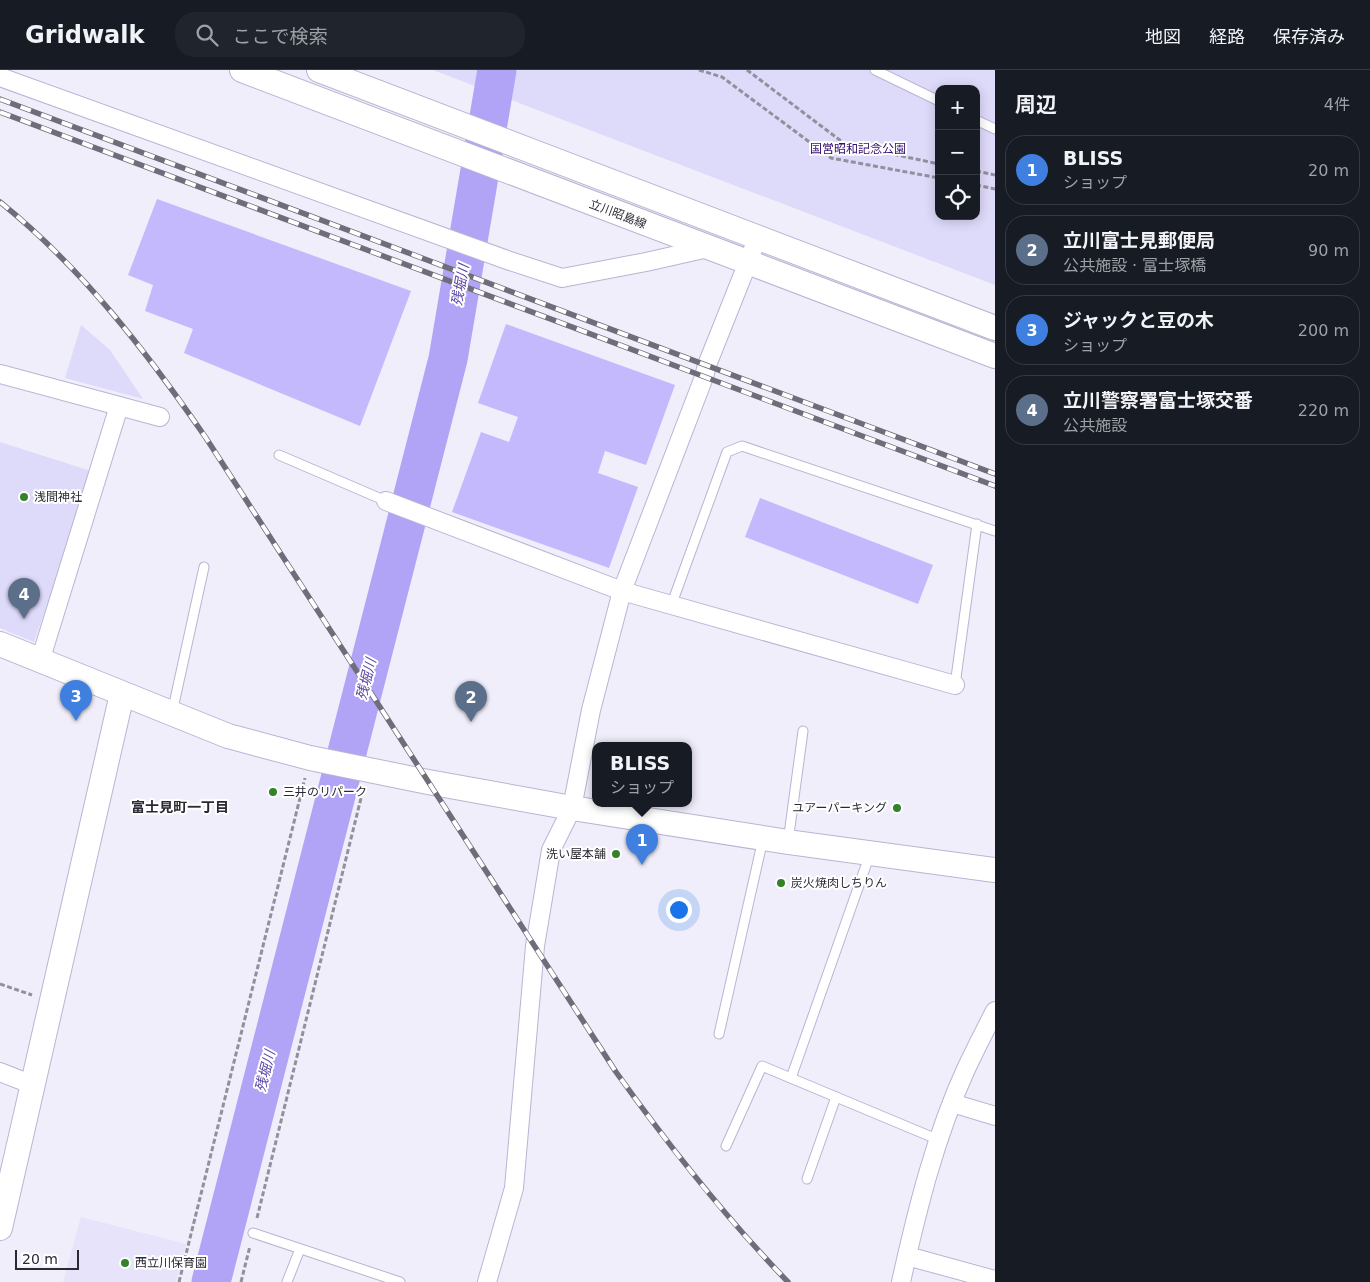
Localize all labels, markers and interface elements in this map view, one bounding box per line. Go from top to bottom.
search box [175,12,525,57]
text: Gridwalk [25,21,145,49]
icon: search [193,21,221,49]
text: ここで検索 [233,25,328,47]
text: 地図 [1145,26,1181,47]
text: 経路 [1209,26,1245,47]
text: 保存済み [1273,26,1345,47]
map controls [935,85,980,220]
button: + [935,85,980,130]
text: 周辺 [1015,93,1057,117]
text: 4件 [1324,95,1350,114]
button: − [935,130,980,175]
park label: 国営昭和記念公園 [810,142,906,156]
text: BLISS [1063,147,1123,169]
text: 1 [1026,161,1038,180]
text: 20 m [1308,161,1349,180]
text: ショップ [1063,173,1127,192]
button: locate [935,175,980,220]
street label: 立川昭島線 [587,197,649,231]
text: 立川富士見郵便局 [1063,229,1215,251]
text: 2 [1026,241,1038,260]
text: 90 m [1308,241,1349,260]
text: 公共施設 · 富士塚橋 [1063,256,1206,275]
water label: 残堀川 [448,261,472,307]
text: ジャックと豆の木 [1063,309,1214,331]
text: 3 [1026,321,1038,340]
text: 200 m [1298,321,1349,340]
text: ショップ [1063,336,1127,355]
text: 立川警察署富士塚交番 [1063,389,1253,411]
text: 4 [1026,401,1038,420]
text: 220 m [1298,401,1349,420]
text: 公共施設 [1063,416,1127,435]
place label: 浅間神社 [34,490,82,504]
marker: 浅間神社 [18,491,30,503]
pin: 4 [8,578,40,619]
water label: 残堀川 [353,655,379,701]
pin: 3 [60,680,92,721]
pin: 2 [455,681,487,722]
popup [592,742,692,807]
text: BLISS [610,752,670,774]
text: ショップ [610,778,674,797]
place label: 三井のリパーク [283,785,367,799]
marker: 三井のリパーク [267,786,279,798]
district label: 富士見町一丁目 [131,799,229,815]
place label: ユアーパーキング [792,801,887,815]
marker: ユアーパーキング [891,802,903,814]
pin: 1 [626,824,658,865]
place label: 洗い屋本舗 [546,847,606,861]
marker: 洗い屋本舗 [610,848,622,860]
place label: 炭火焼肉しちりん [791,876,887,890]
marker: 炭火焼肉しちりん [775,877,787,889]
your location [666,897,692,923]
water label: 残堀川 [252,1047,278,1093]
scale bar [15,1247,79,1270]
text: 20 m [22,1251,58,1267]
place label: 西立川保育園 [135,1256,207,1270]
marker: 西立川保育園 [119,1257,131,1269]

